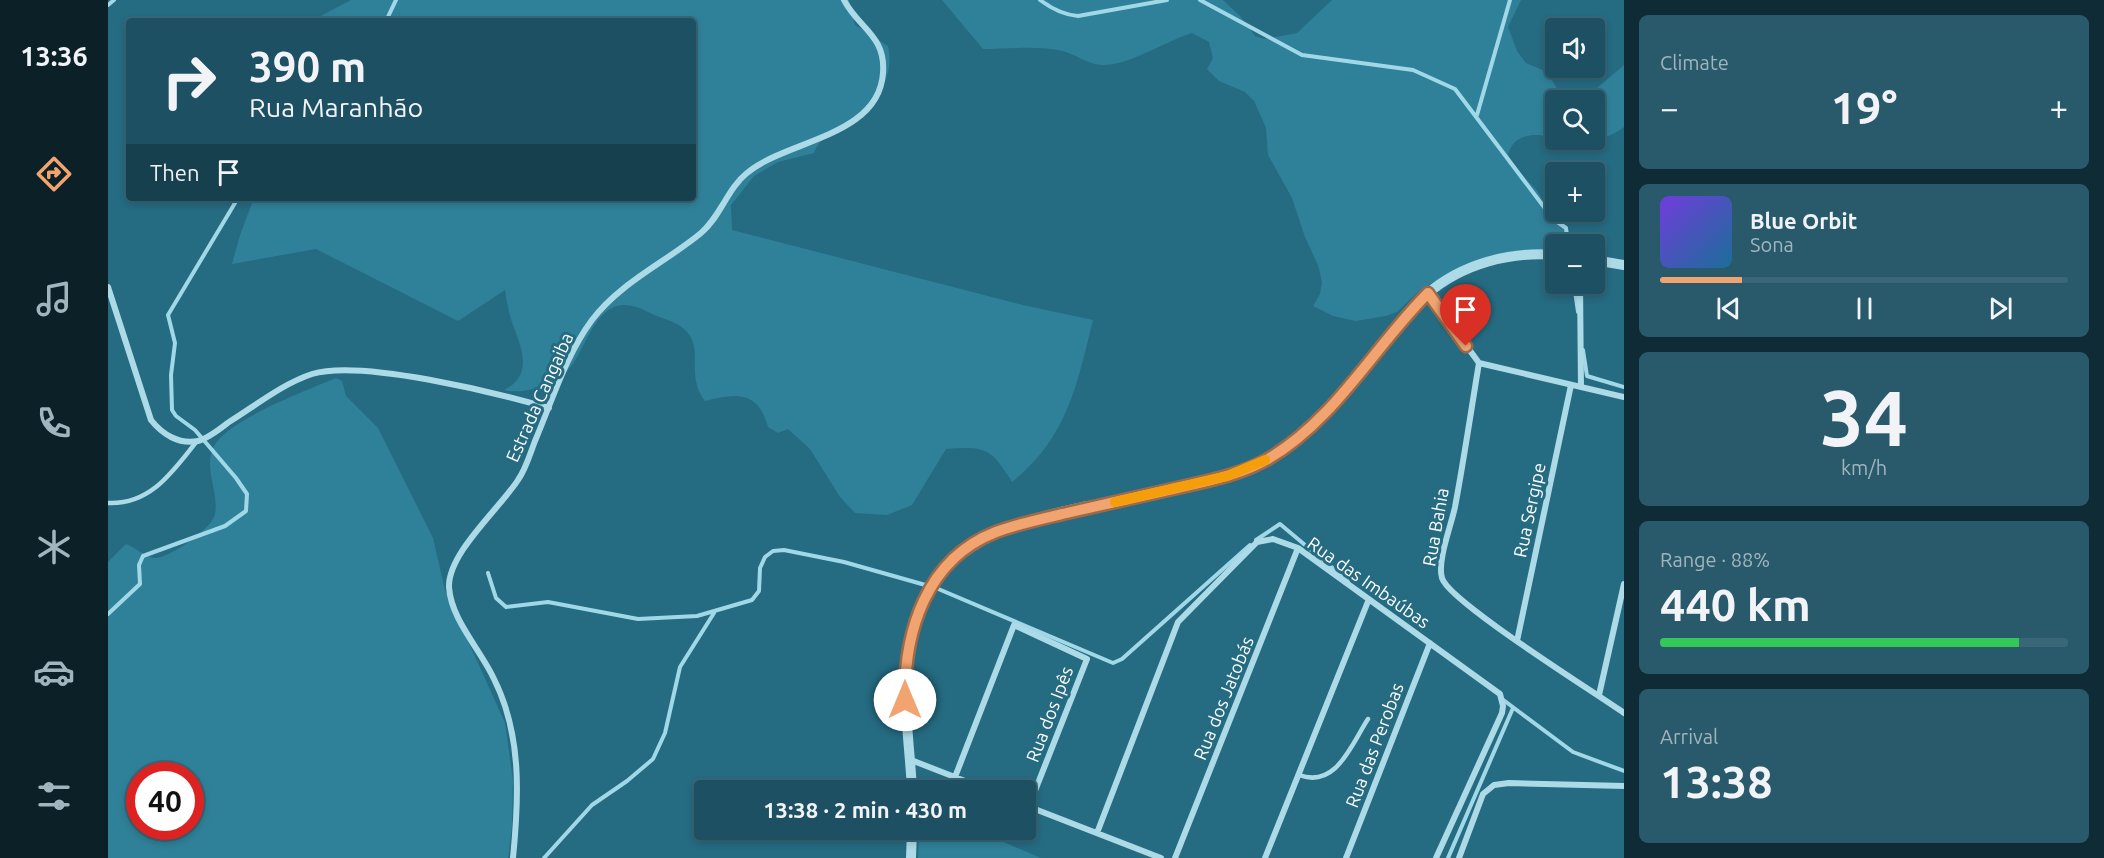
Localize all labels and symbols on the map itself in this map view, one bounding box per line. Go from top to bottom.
pin [1440,284,1491,346]
street label: Estrada Cangaiba [502,329,576,465]
street label: Rua Sergipe [1509,461,1549,559]
street label: Rua Bahia [1418,486,1452,568]
street label: Rua das Imbaúbas [1304,532,1434,632]
street label: Rua dos Jatobás [1189,633,1257,763]
street label: Rua dos Ipês [1022,663,1076,765]
position arrow [873,668,937,732]
street label: Rua das Perobas [1341,680,1407,810]
speed limit sign: 40 [126,762,204,840]

